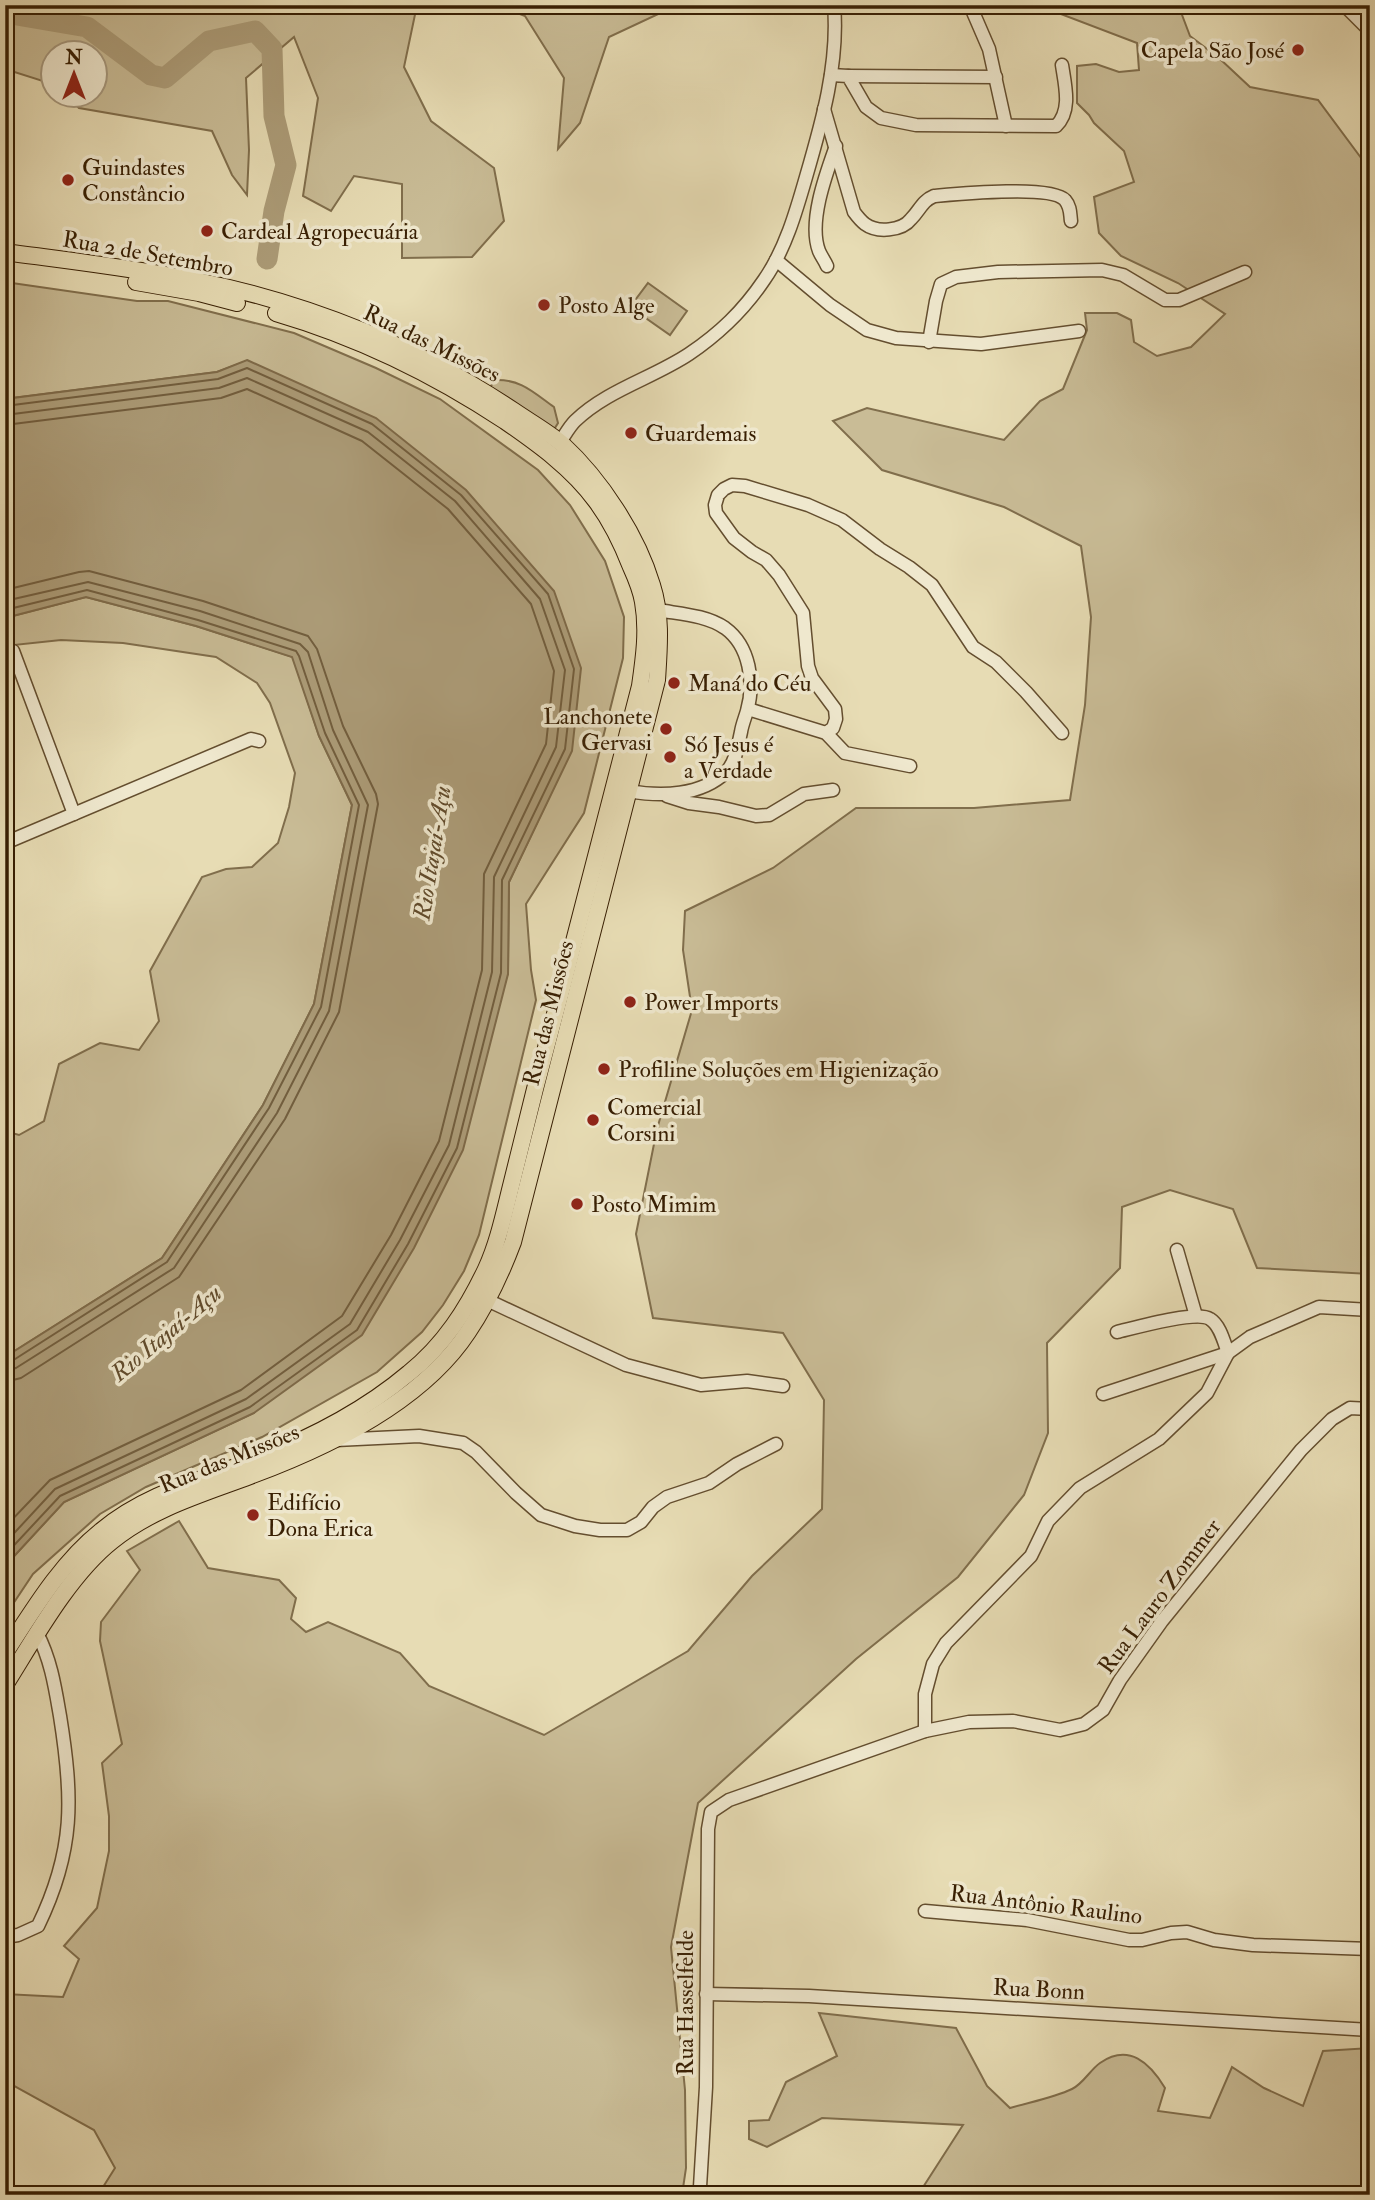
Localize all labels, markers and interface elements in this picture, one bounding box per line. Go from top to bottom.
place label: Capela São José [1141,36,1284,66]
north arrow [38,38,108,108]
marker: Capela São José [1290,42,1306,58]
text: N [64,46,83,70]
place label: Guindastes Constâncio [82,153,185,208]
marker: Guindastes Constâncio [60,172,76,188]
place label: Cardeal Agropecuária [221,217,419,247]
marker: Cardeal Agropecuária [199,223,215,239]
street label: Rua 2 de Setembro [60,224,235,283]
place label: Posto Alge [558,291,655,320]
marker: Posto Alge [536,297,552,313]
street label: Rua das Missões [359,298,505,389]
place label: Guardemais [645,419,756,448]
marker: Guardemais [623,425,639,441]
place label: Maná do Céu [688,669,811,698]
marker: Maná do Céu [666,675,682,691]
place label: Lanchonete Gervasi [543,702,652,757]
marker: Lanchonete Gervasi [658,721,674,737]
place label: Só Jesus é a Verdade [684,730,774,785]
marker: Só Jesus é a Verdade [662,749,678,765]
water label: Rio Itajaí-Açu [406,784,458,923]
street label: Rua das Missões [516,937,581,1089]
place label: Power Imports [644,988,779,1018]
marker: Power Imports [622,994,638,1010]
place label: Profiline Soluções em Higienização [618,1055,938,1084]
marker: Profiline Soluções em Higienização [596,1061,612,1077]
place label: Comercial Corsini [607,1093,702,1148]
marker: Comercial Corsini [585,1112,601,1128]
place label: Posto Mimim [591,1190,716,1219]
marker: Posto Mimim [569,1196,585,1212]
water label: Rio Itajaí-Açu [104,1278,228,1389]
street label: Rua das Missões [155,1417,304,1500]
place label: Edifício Dona Erica [267,1488,373,1543]
marker: Edifício Dona Erica [245,1507,261,1523]
street label: Rua Lauro Zommer [1092,1513,1227,1680]
street label: Rua Antônio Raulino [948,1878,1144,1931]
street label: Rua Hasselfelde [671,1930,700,2076]
street label: Rua Bonn [992,1973,1086,2006]

